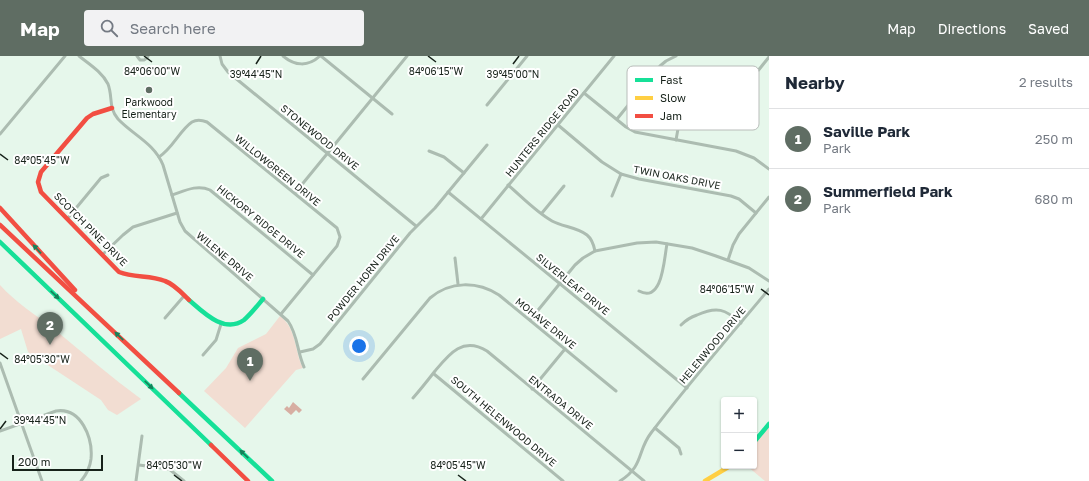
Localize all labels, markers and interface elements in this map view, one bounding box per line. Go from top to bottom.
search box [84,10,364,46]
text: Map [20,17,60,40]
icon: search [98,17,120,39]
text: Search here [130,19,216,37]
text: Map [887,20,916,37]
text: Directions [938,20,1006,37]
text: Saved [1028,20,1069,37]
text: 84°06'00"W [124,65,180,77]
text: 84°06'15"W [409,65,464,77]
legend [627,66,759,130]
text: 39°44'45"N [230,68,282,80]
text: 39°45'00"N [487,68,539,80]
text: Nearby [785,72,845,93]
text: Fast [660,73,683,86]
text: 2 results [1019,74,1073,90]
marker: Parkwood Elementary [144,85,154,95]
street label: HUNTERS RIDGE ROAD [502,85,582,179]
text: Slow [660,91,686,104]
place label: Parkwood Elementary [121,96,177,120]
street label: STONEWOOD DRIVE [279,102,361,172]
text: Jam [660,109,682,122]
text: Saville Park [823,122,910,140]
text: 1 [795,131,801,147]
text: 250 m [1035,131,1073,147]
street label: WILLOWGREEN DRIVE [233,132,323,208]
text: Park [823,140,851,156]
text: 84°05'45"W [14,154,70,166]
street label: TWIN OAKS DRIVE [632,163,722,191]
street label: HICKORY RIDGE DRIVE [215,182,307,260]
text: Summerfield Park [823,182,953,200]
street label: SCOTCH PINE DRIVE [52,190,130,268]
text: 2 [794,191,802,207]
text: 680 m [1034,191,1073,207]
text: Park [823,200,851,216]
street label: WILENE DRIVE [194,229,256,283]
street label: POWDER HORN DRIVE [325,232,401,324]
one-way arrow [32,244,42,254]
street label: SILVERLEAF DRIVE [534,251,612,317]
text: 84°06'15"W [700,283,755,295]
one-way arrow [50,290,60,300]
street label: MOHAVE DRIVE [513,295,579,351]
street label: HELENWOOD DRIVE [676,304,748,386]
pin: 2 [37,312,63,345]
one-way arrow [114,331,124,340]
your location [349,336,369,356]
pin: 1 [237,348,263,381]
text: 84°05'30"W [14,353,70,365]
street label: ENTRADA DRIVE [526,372,596,432]
street label: SOUTH HELENWOOD DRIVE [449,373,559,469]
one-way arrow [144,380,154,390]
map controls [721,397,757,469]
button: + [721,397,757,433]
text: 39°44'45"N [14,414,66,426]
button: − [721,433,757,469]
one-way arrow [239,449,249,459]
scale bar [12,453,103,472]
text: 200 m [18,455,51,468]
text: 84°05'30"W [146,459,202,471]
text: 84°05'45"W [430,459,486,471]

